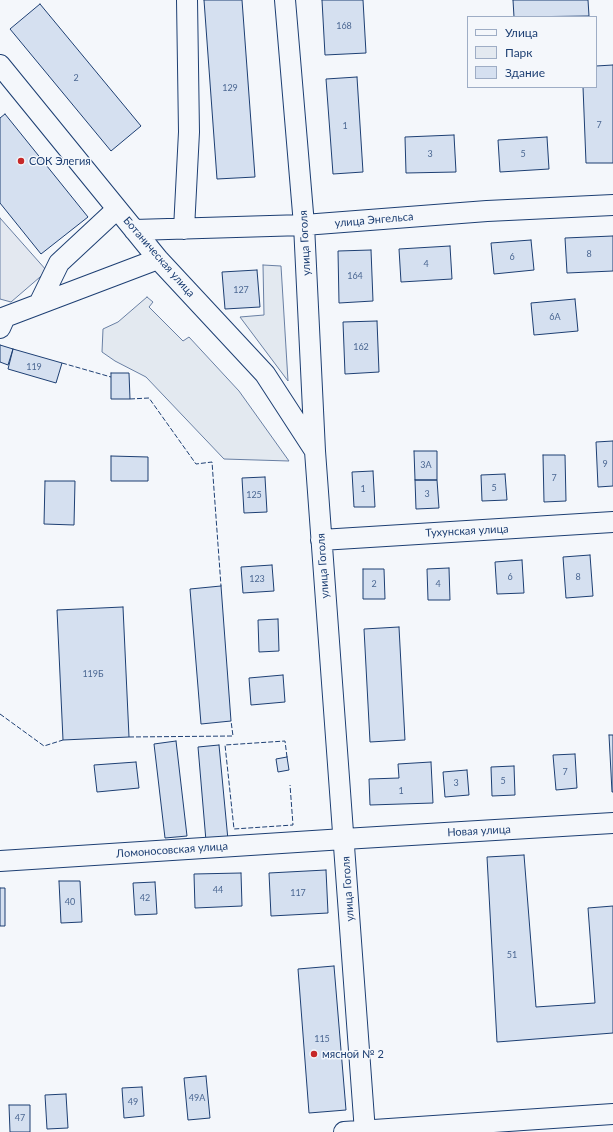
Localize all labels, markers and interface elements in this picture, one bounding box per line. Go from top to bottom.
legend [467,16,597,88]
house number: 168 [336,21,352,31]
text: Улица [505,25,538,40]
text: Парк [505,45,533,60]
text: Здание [505,65,545,80]
house number: 2 [73,73,79,83]
house number: 129 [222,83,238,93]
house number: 7 [596,120,602,130]
house number: 1 [342,121,348,131]
house number: 3 [427,149,433,159]
house number: 5 [520,149,526,159]
place label: СОК Элегия [29,154,91,168]
marker: СОК Элегия [16,156,26,166]
street label: улица Гоголя [297,210,313,276]
street label: улица Энгельса [334,210,414,230]
street label: Ботаническая улица [120,214,198,300]
house number: 8 [586,249,592,259]
house number: 6 [509,252,515,262]
house number: 4 [423,259,429,269]
house number: 164 [347,271,363,281]
house number: 127 [233,285,249,295]
house number: 6А [549,312,561,322]
house number: 162 [353,342,369,352]
house number: 119 [26,362,42,372]
house number: 9 [602,459,608,469]
house number: 3А [420,460,432,470]
house number: 7 [551,473,557,483]
house number: 5 [491,483,497,493]
house number: 1 [360,484,366,494]
house number: 3 [424,489,430,499]
house number: 125 [246,490,262,500]
street label: Тухунская улица [425,522,509,540]
street label: улица Гоголя [314,533,332,599]
house number: 6 [507,572,513,582]
house number: 8 [575,572,581,582]
house number: 123 [249,574,265,584]
house number: 2 [371,579,377,589]
house number: 4 [435,579,441,589]
house number: 119Б [82,669,104,679]
house number: 7 [562,767,568,777]
house number: 5 [500,776,506,786]
house number: 3 [453,778,459,788]
house number: 1 [398,786,404,796]
street label: Новая улица [447,823,511,839]
street label: Ломоносовская улица [116,840,228,860]
street label: улица Гоголя [339,856,357,922]
house number: 44 [213,885,223,895]
house number: 117 [290,888,306,898]
house number: 42 [140,893,150,903]
house number: 40 [65,897,75,907]
house number: 51 [507,950,517,960]
house number: 115 [314,1034,330,1044]
place label: мясной № 2 [322,1047,384,1061]
marker: мясной № 2 [309,1049,319,1059]
house number: 49А [189,1093,205,1103]
house number: 49 [128,1097,138,1107]
house number: 47 [15,1113,25,1123]

